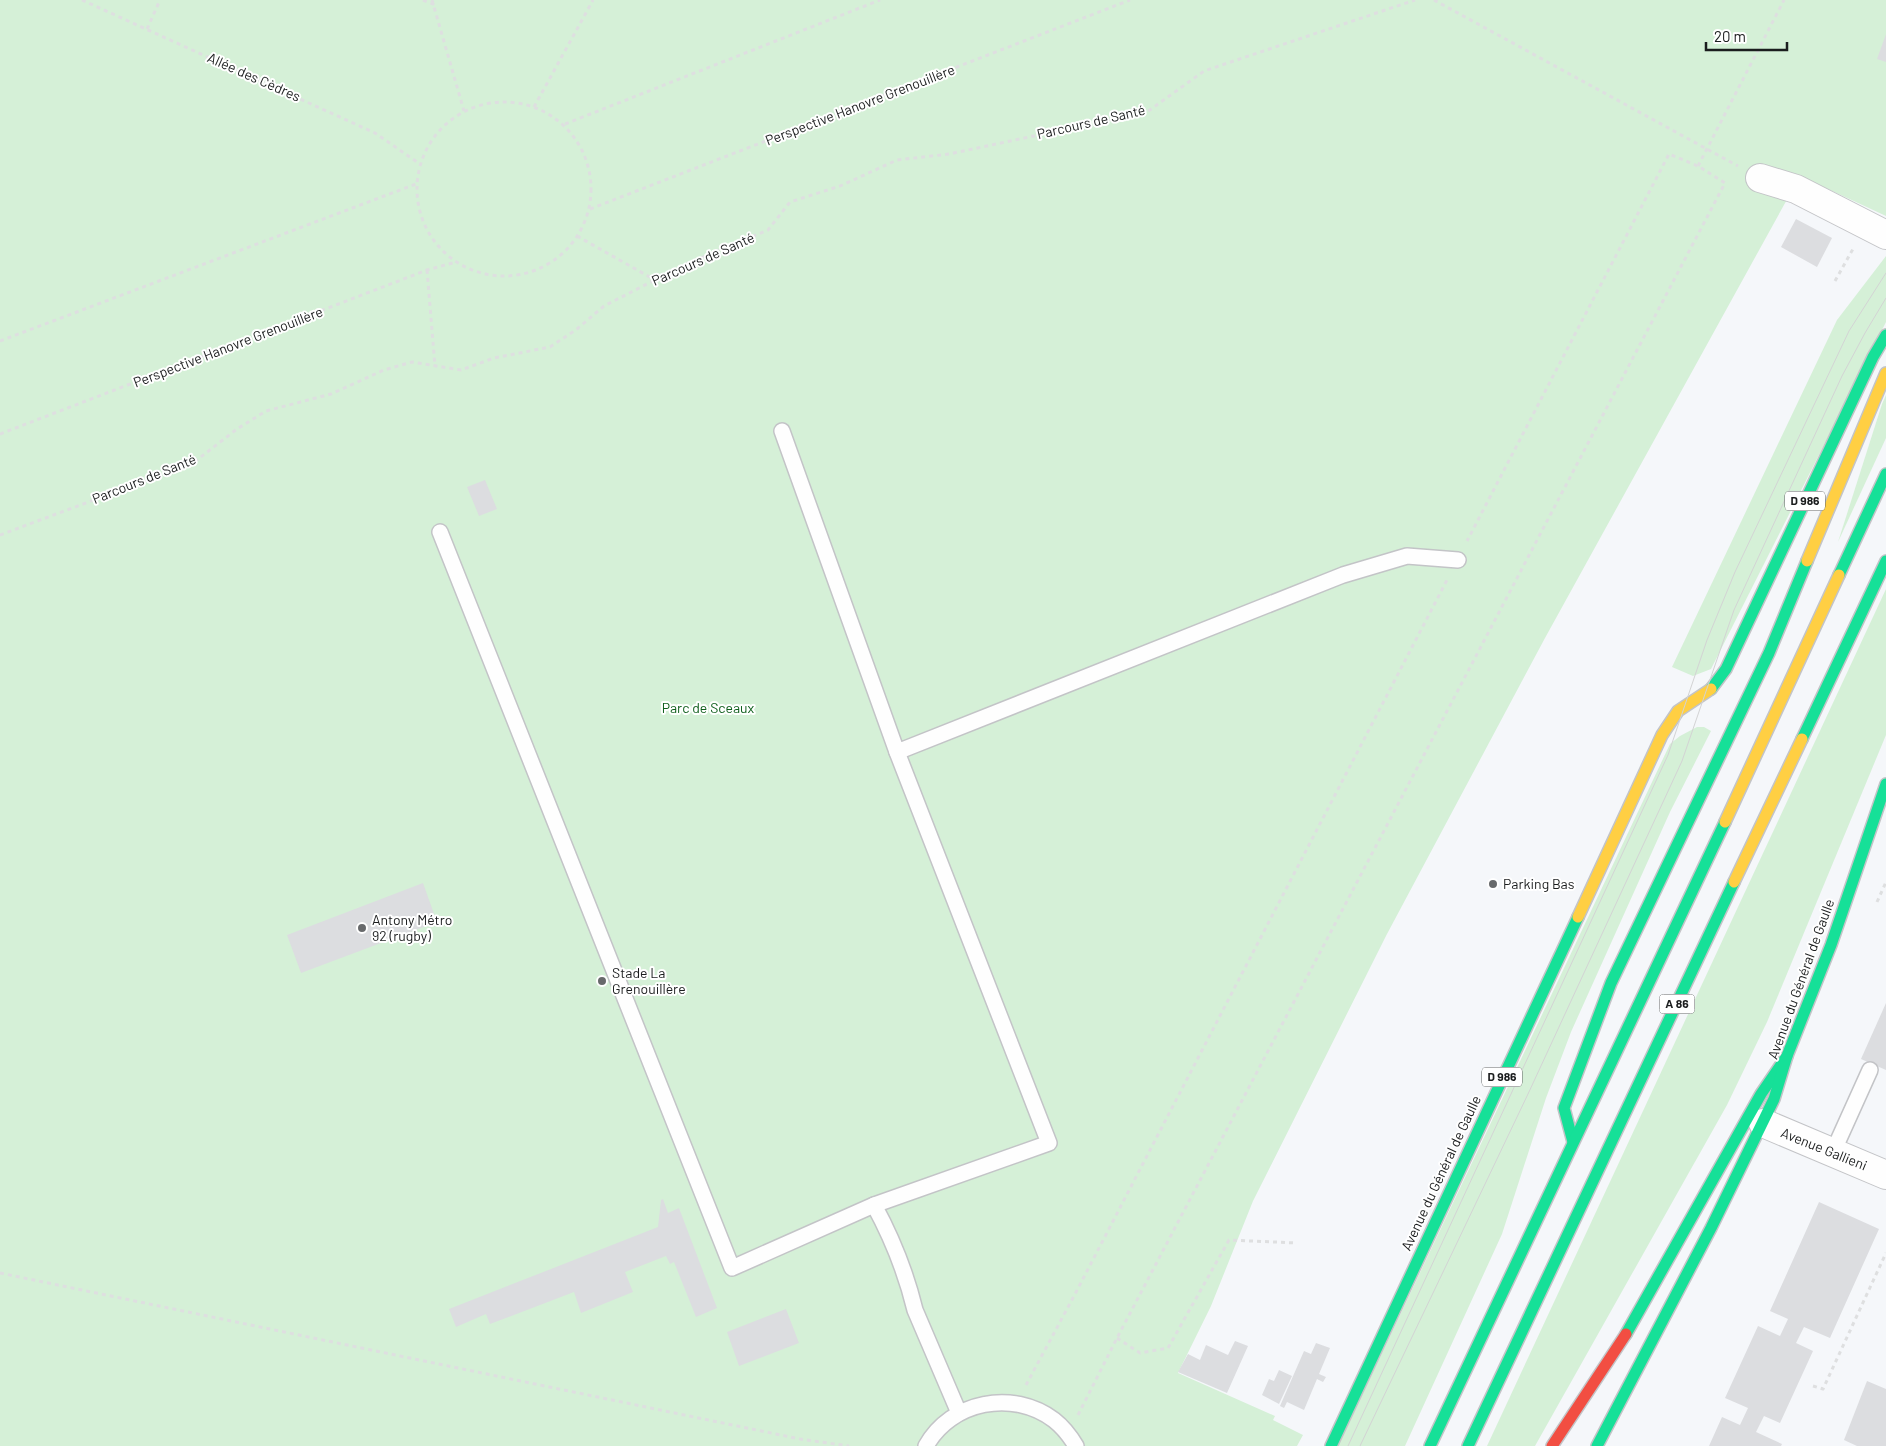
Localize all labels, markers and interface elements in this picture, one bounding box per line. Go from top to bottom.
scale bar [1706,20,1787,52]
text: 20 m [1714,27,1746,45]
street label: Allée des Cèdres [205,48,304,105]
street label: Perspective Hanovre Grenouillère [763,60,957,149]
street label: Parcours de Santé [1035,101,1147,142]
street label: Parcours de Santé [649,228,757,289]
street label: Perspective Hanovre Grenouillère [131,302,325,391]
street label: Parcours de Santé [89,450,198,507]
road number: D 986 [1785,492,1825,511]
park label: Parc de Sceaux [662,699,755,716]
place label: Parking Bas [1503,875,1575,892]
marker: Parking Bas [1487,878,1499,890]
street label: Avenue du Général de Gaulle [1764,896,1837,1061]
place label: Antony Métro 92 (rugby) [372,911,452,944]
marker: Antony Métro 92 (rugby) [356,922,368,934]
place label: Stade La Grenouillère [612,964,686,997]
marker: Stade La Grenouillère [596,975,608,987]
road number: A 86 [1660,994,1694,1014]
road number: D 986 [1482,1068,1522,1086]
street label: Avenue du Général de Gaulle [1397,1092,1484,1253]
street label: Avenue Gallieni [1779,1124,1870,1174]

